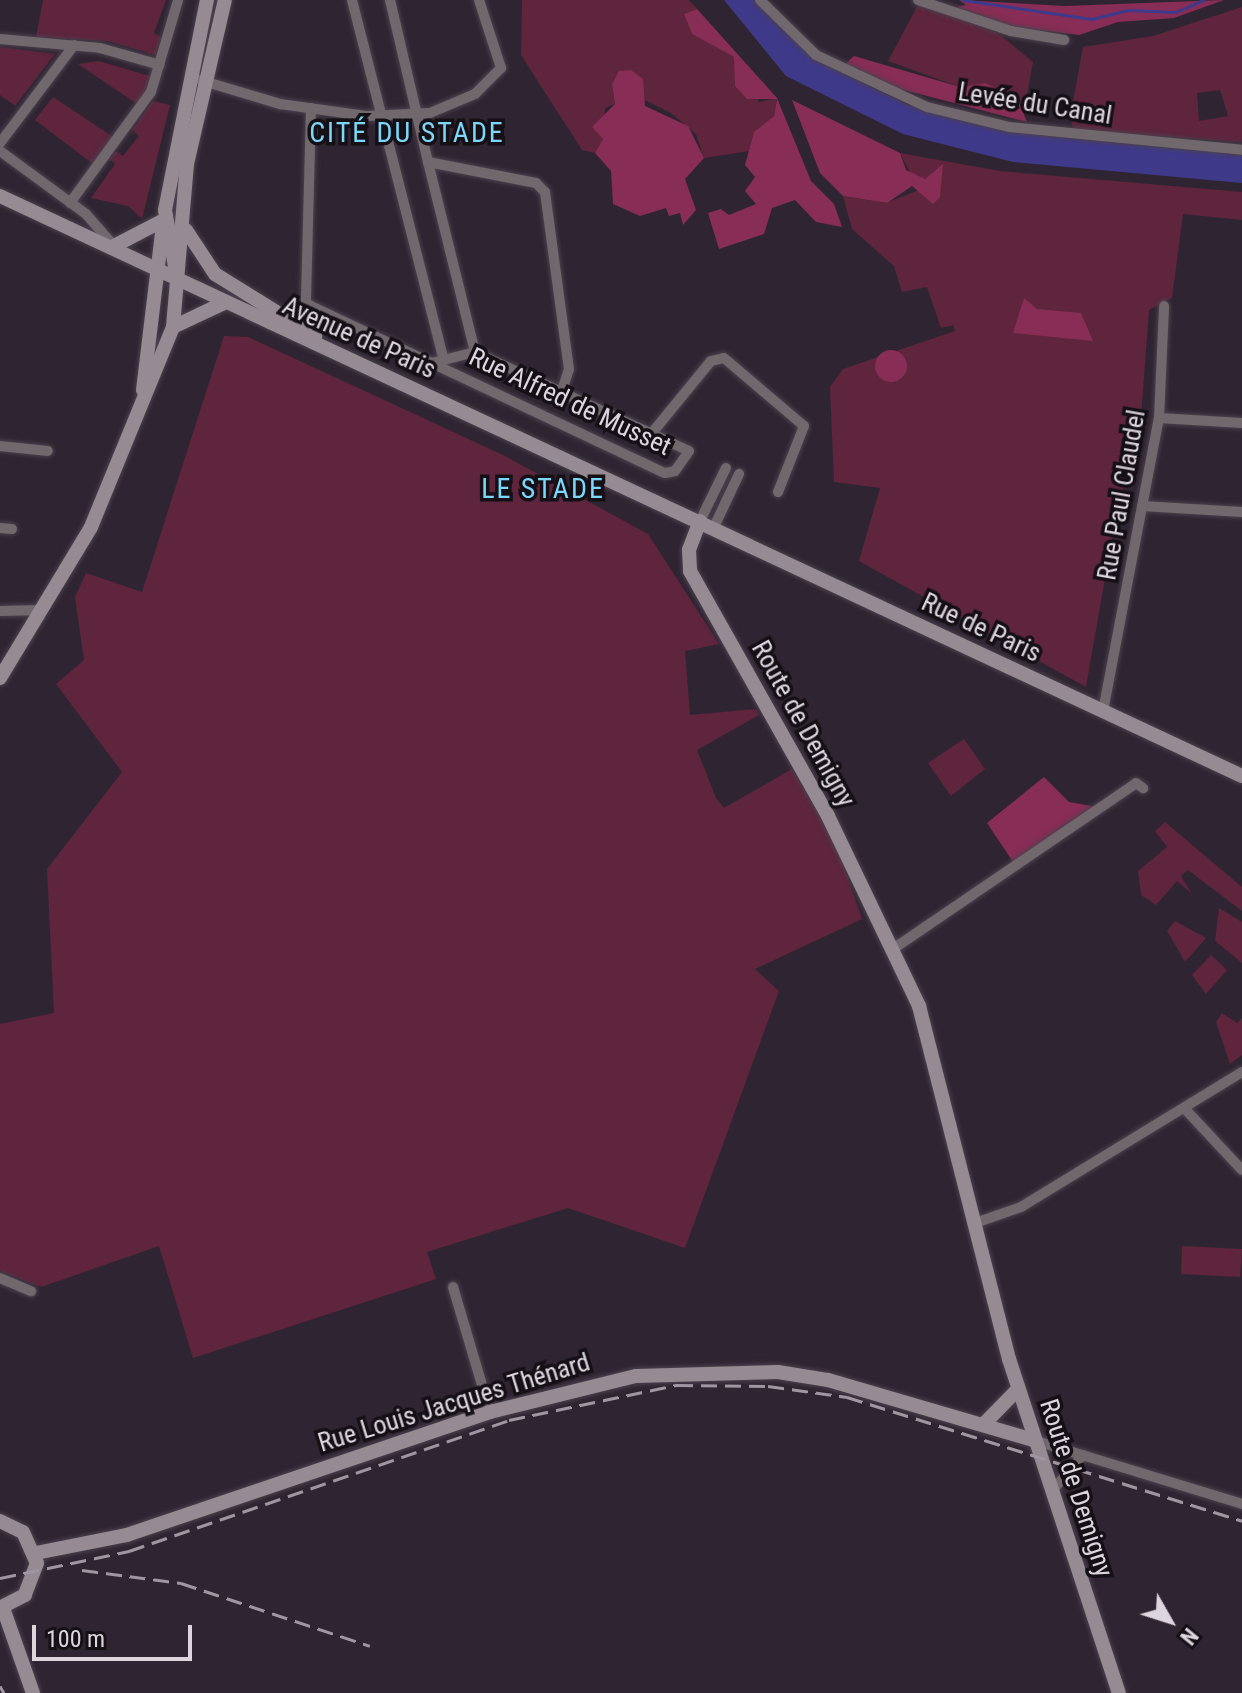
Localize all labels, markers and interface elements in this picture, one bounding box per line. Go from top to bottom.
street label: Levée du Canal [956,76,1114,132]
district label: CITÉ DU STADE [309,116,505,150]
street label: Avenue de Paris [278,290,440,386]
street label: Rue Alfred de Musset [464,342,676,462]
street label: Rue Paul Claudel [1092,407,1152,583]
district label: LE STADE [481,472,605,506]
street label: Rue de Paris [916,587,1046,669]
street label: Route de Demigny [744,635,862,813]
street label: Rue Louis Jacques Thénard [314,1347,594,1459]
street label: Route de Demigny [1033,1395,1119,1581]
north arrow [1130,1581,1210,1661]
scale bar [36,1609,196,1659]
text: N [1175,1623,1203,1650]
text: 100 m [46,1625,105,1653]

